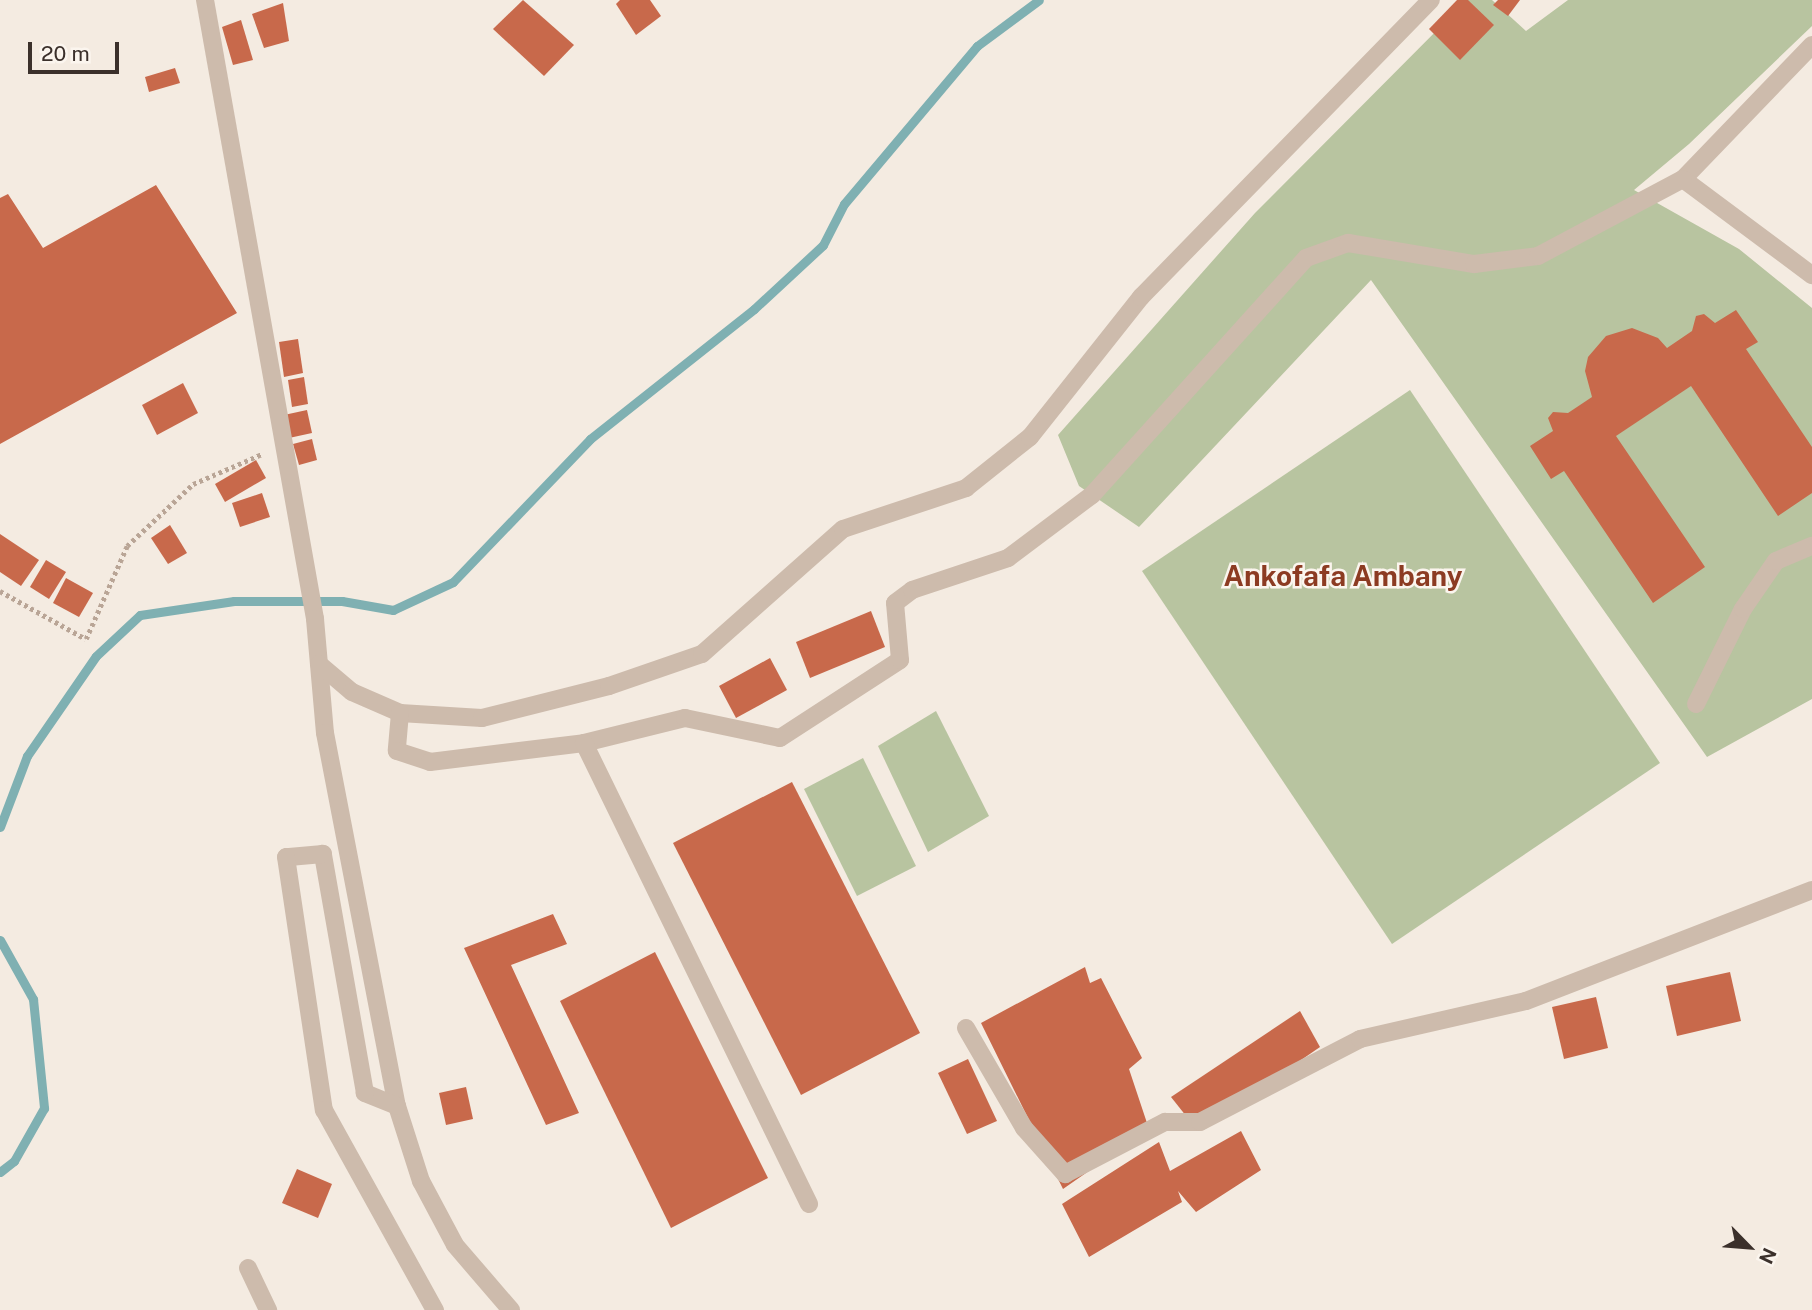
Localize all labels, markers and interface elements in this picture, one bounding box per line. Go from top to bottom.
scale bar [32,28,122,72]
text: 20 m [41,41,90,66]
district label: Ankofafa Ambany [1224,559,1462,593]
north arrow [1714,1212,1784,1282]
text: N [1755,1244,1781,1267]

